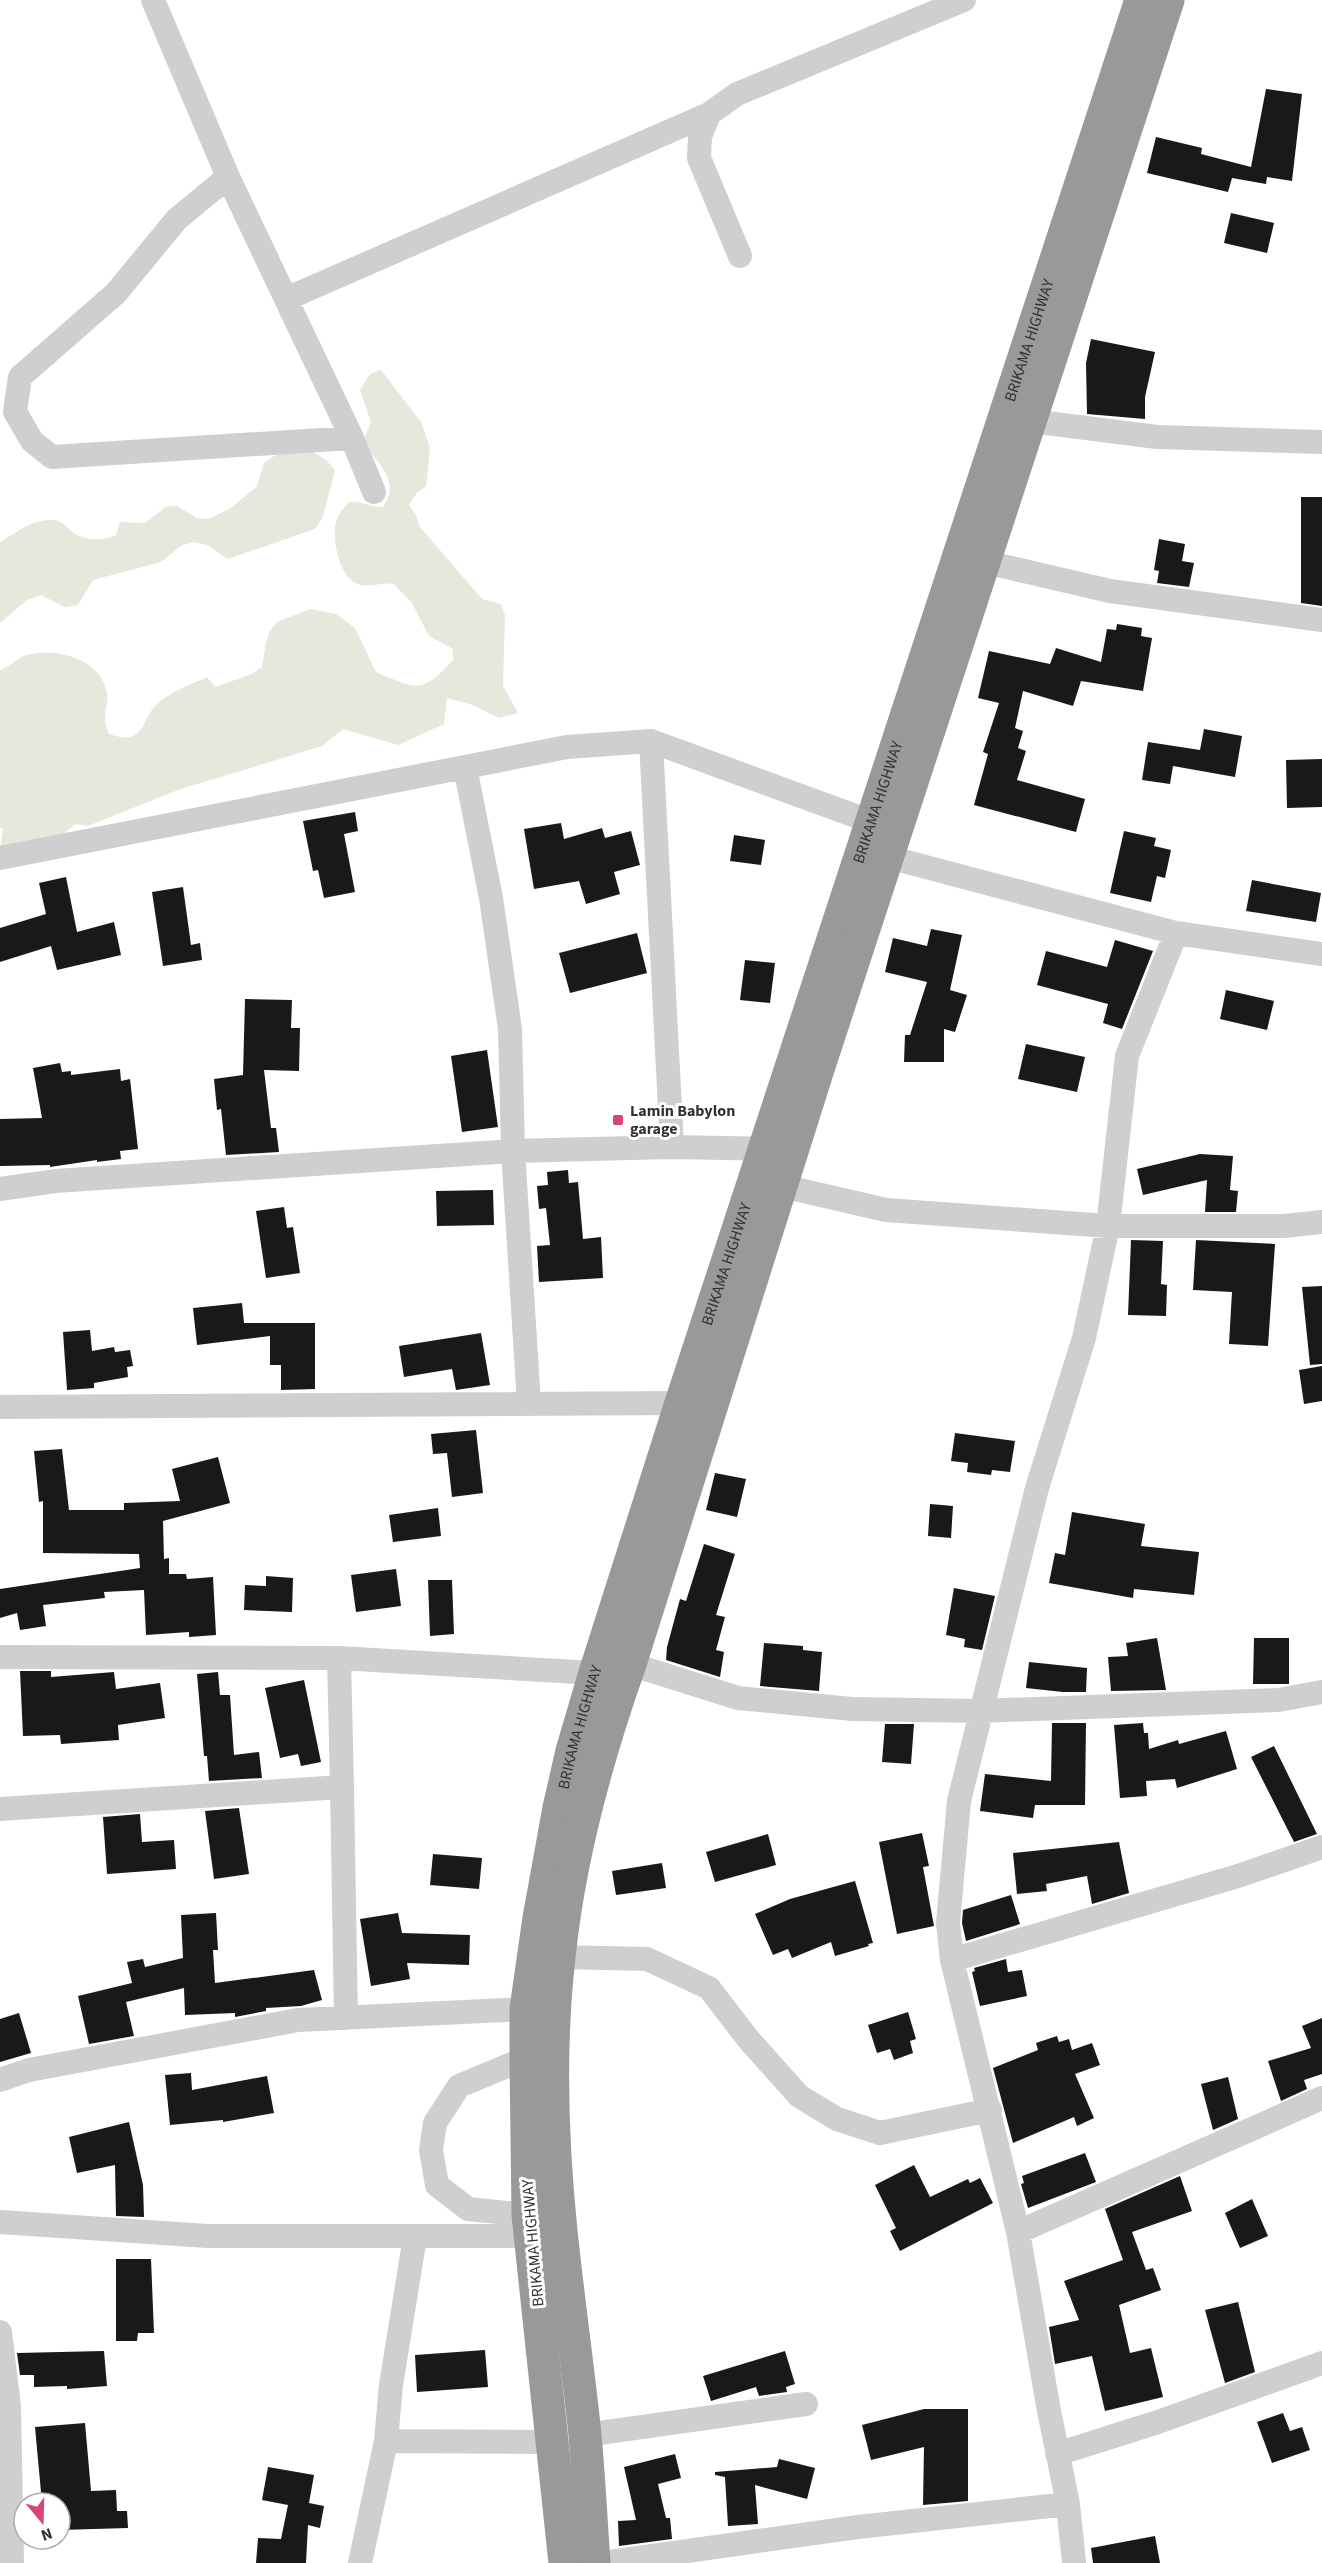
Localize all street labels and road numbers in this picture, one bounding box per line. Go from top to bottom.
street label: BRIKAMA HIGHWAY [999,276,1060,405]
street label: BRIKAMA HIGHWAY [848,738,908,866]
street label: BRIKAMA HIGHWAY [696,1200,757,1328]
street label: BRIKAMA HIGHWAY [553,1662,608,1792]
street label: BRIKAMA HIGHWAY [516,2178,550,2308]

